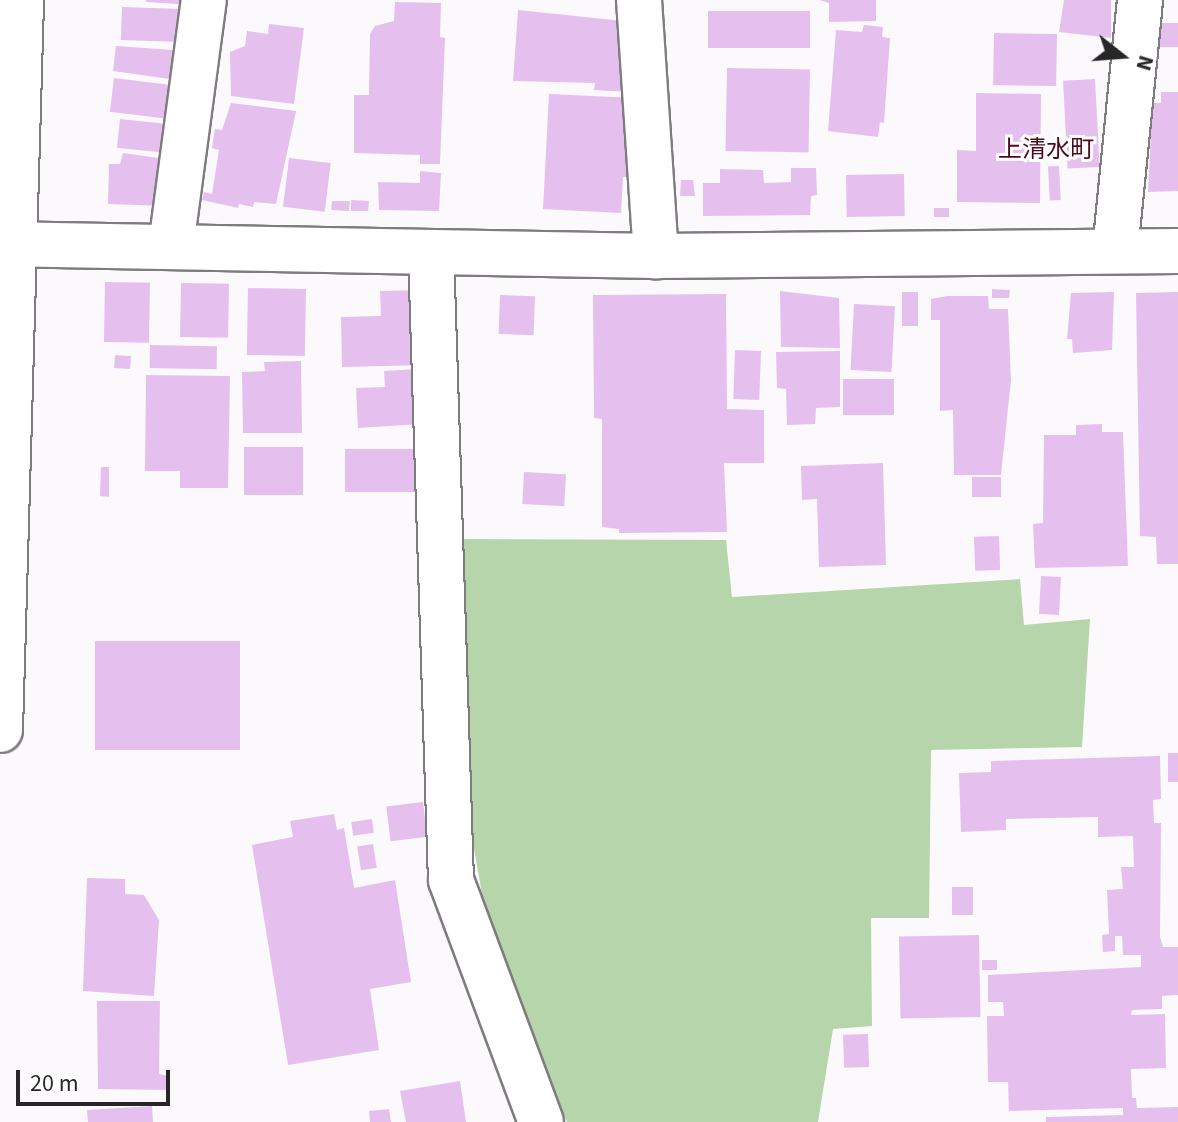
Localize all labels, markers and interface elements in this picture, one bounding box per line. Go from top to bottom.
north arrow [1082,16,1162,96]
text: N [1128,51,1162,75]
district label: 上清水町 [998,136,1094,164]
scale bar [20,1054,174,1104]
text: 20 m [30,1066,79,1101]

